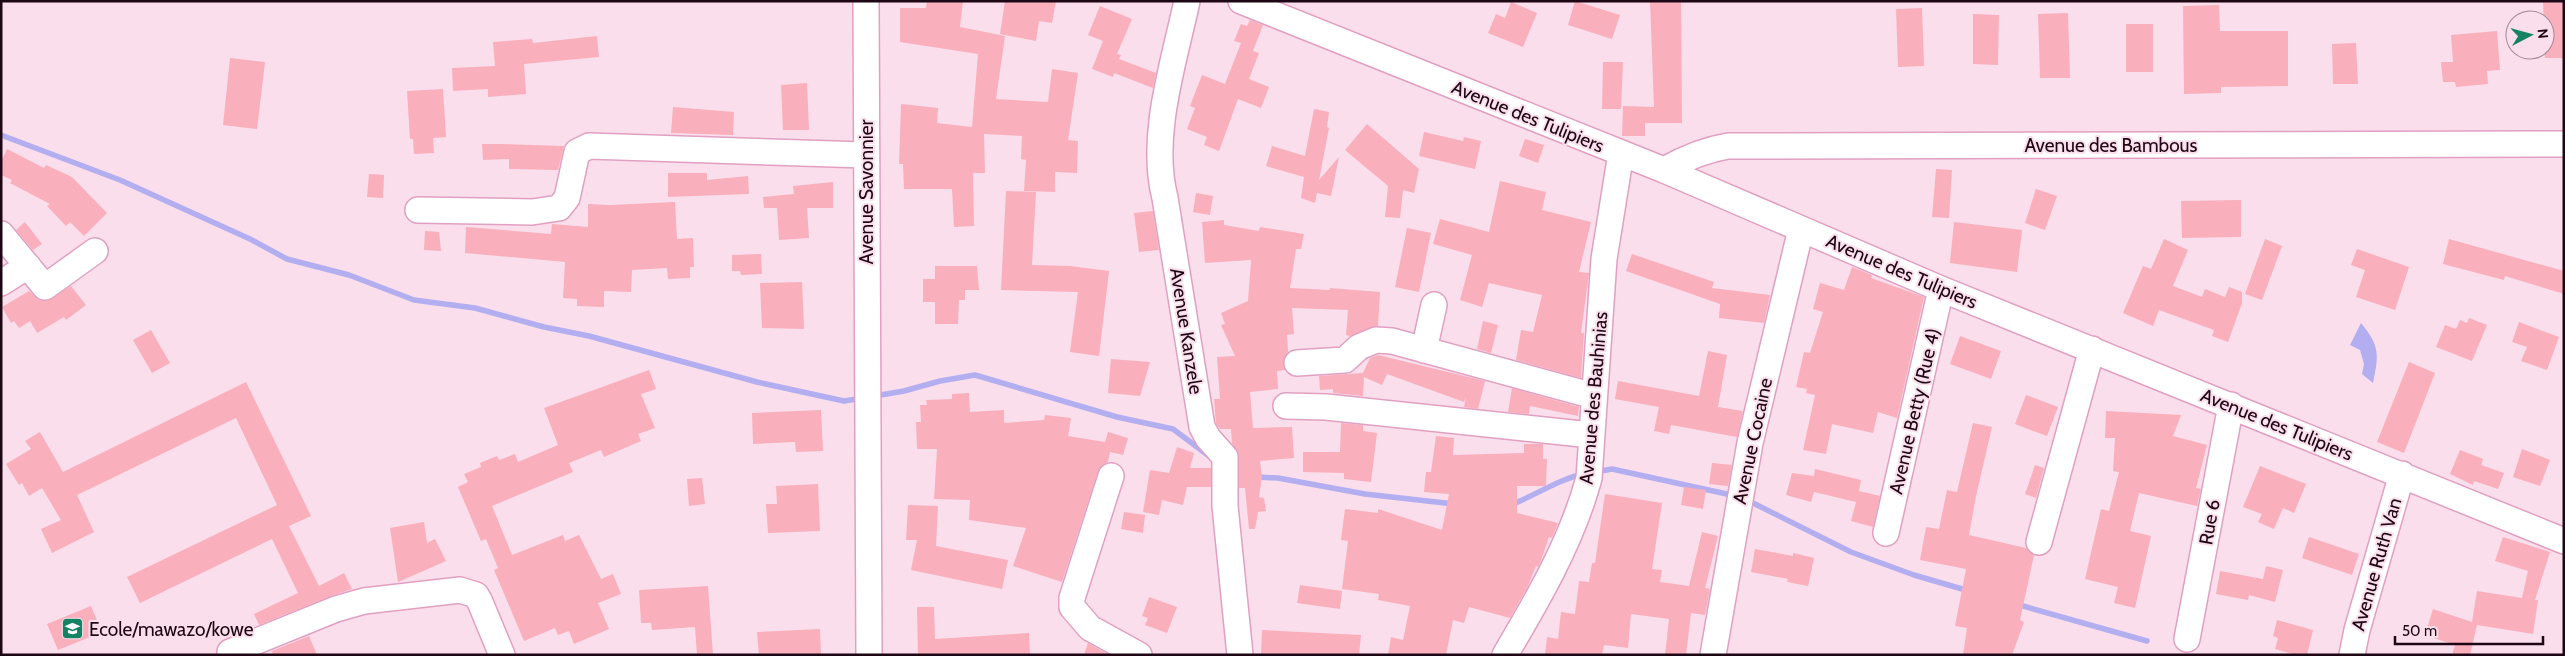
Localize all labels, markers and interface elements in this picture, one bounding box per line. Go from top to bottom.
north arrow [2505,10,2555,60]
text: N [2533,28,2552,40]
street label: Avenue des Tulipiers [1448,75,1607,158]
street label: Avenue Savonnier [855,119,878,265]
street label: Avenue des Bambous [2025,134,2198,157]
street label: Avenue des Tulipiers [1823,229,1981,314]
street label: Avenue Kanzele [1165,266,1208,396]
street label: Avenue des Bauhinias [1574,311,1613,485]
street label: Avenue Betty (Rue 4) [1884,326,1945,496]
street label: Avenue Cocaine [1728,376,1777,506]
street label: Avenue des Tulipiers [2197,383,2356,466]
street label: Avenue Ruth Van [2347,495,2406,633]
street label: Rue 6 [2194,497,2225,547]
scale bar [2395,614,2542,646]
school or university icon: Ecole/mawazo/kowe [61,617,85,641]
place label: Ecole/mawazo/kowe [89,618,254,641]
text: 50 m [2402,622,2437,640]

